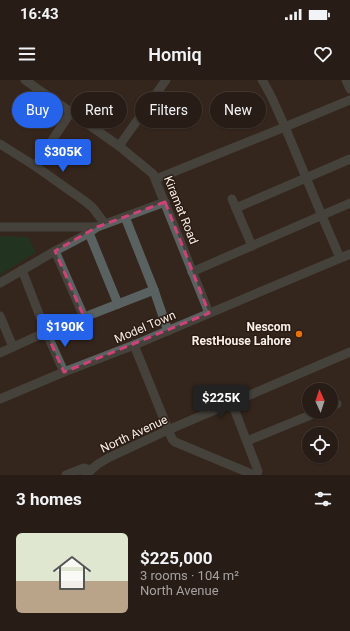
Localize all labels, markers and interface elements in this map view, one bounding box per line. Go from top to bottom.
text: 16:43 [20,5,59,23]
icon: menu [16,43,38,65]
icon: heart [312,43,334,65]
text: Homiq [148,44,202,65]
chip: Buy [12,92,63,128]
chip: Rent [71,92,127,128]
chip: Filters [135,92,202,128]
chip: New [210,92,266,128]
pin: $305K [35,139,91,173]
text: $305K [44,144,82,159]
street label: Kiramat Road [161,174,201,246]
street label: Model Town [112,308,178,346]
pin: $190K [37,314,93,348]
text: $190K [46,319,84,334]
place label: Nescom RestHouse Lahore [192,320,292,348]
marker: Nescom RestHouse Lahore [294,329,304,339]
north arrow [302,383,338,419]
map controls [302,383,338,463]
pin: $225K [193,385,249,419]
text: $225K [202,390,240,405]
street label: North Avenue [98,412,170,456]
button: locate [302,427,338,463]
icon: filters [312,488,334,510]
text: 3 homes [16,489,82,509]
text: $225,000 [140,548,212,568]
icon: home [48,549,96,597]
text: 3 rooms · 104 m² [140,568,239,583]
text: North Avenue [140,583,219,598]

